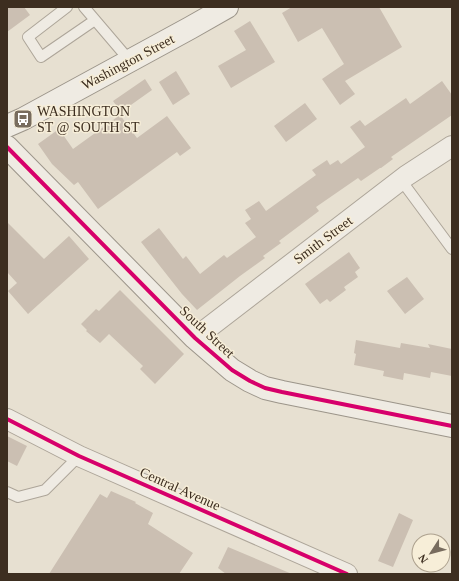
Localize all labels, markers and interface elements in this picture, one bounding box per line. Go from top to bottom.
street label: Washington Street [79,31,177,93]
place label: WASHINGTON ST @ SOUTH ST [37,104,140,135]
bus stop icon: WASHINGTON ST @ SOUTH ST [12,108,34,130]
street label: Smith Street [291,213,355,267]
street label: South Street [177,303,237,361]
street label: Central Avenue [137,465,223,513]
north arrow [411,533,451,573]
text: N [416,552,430,566]

